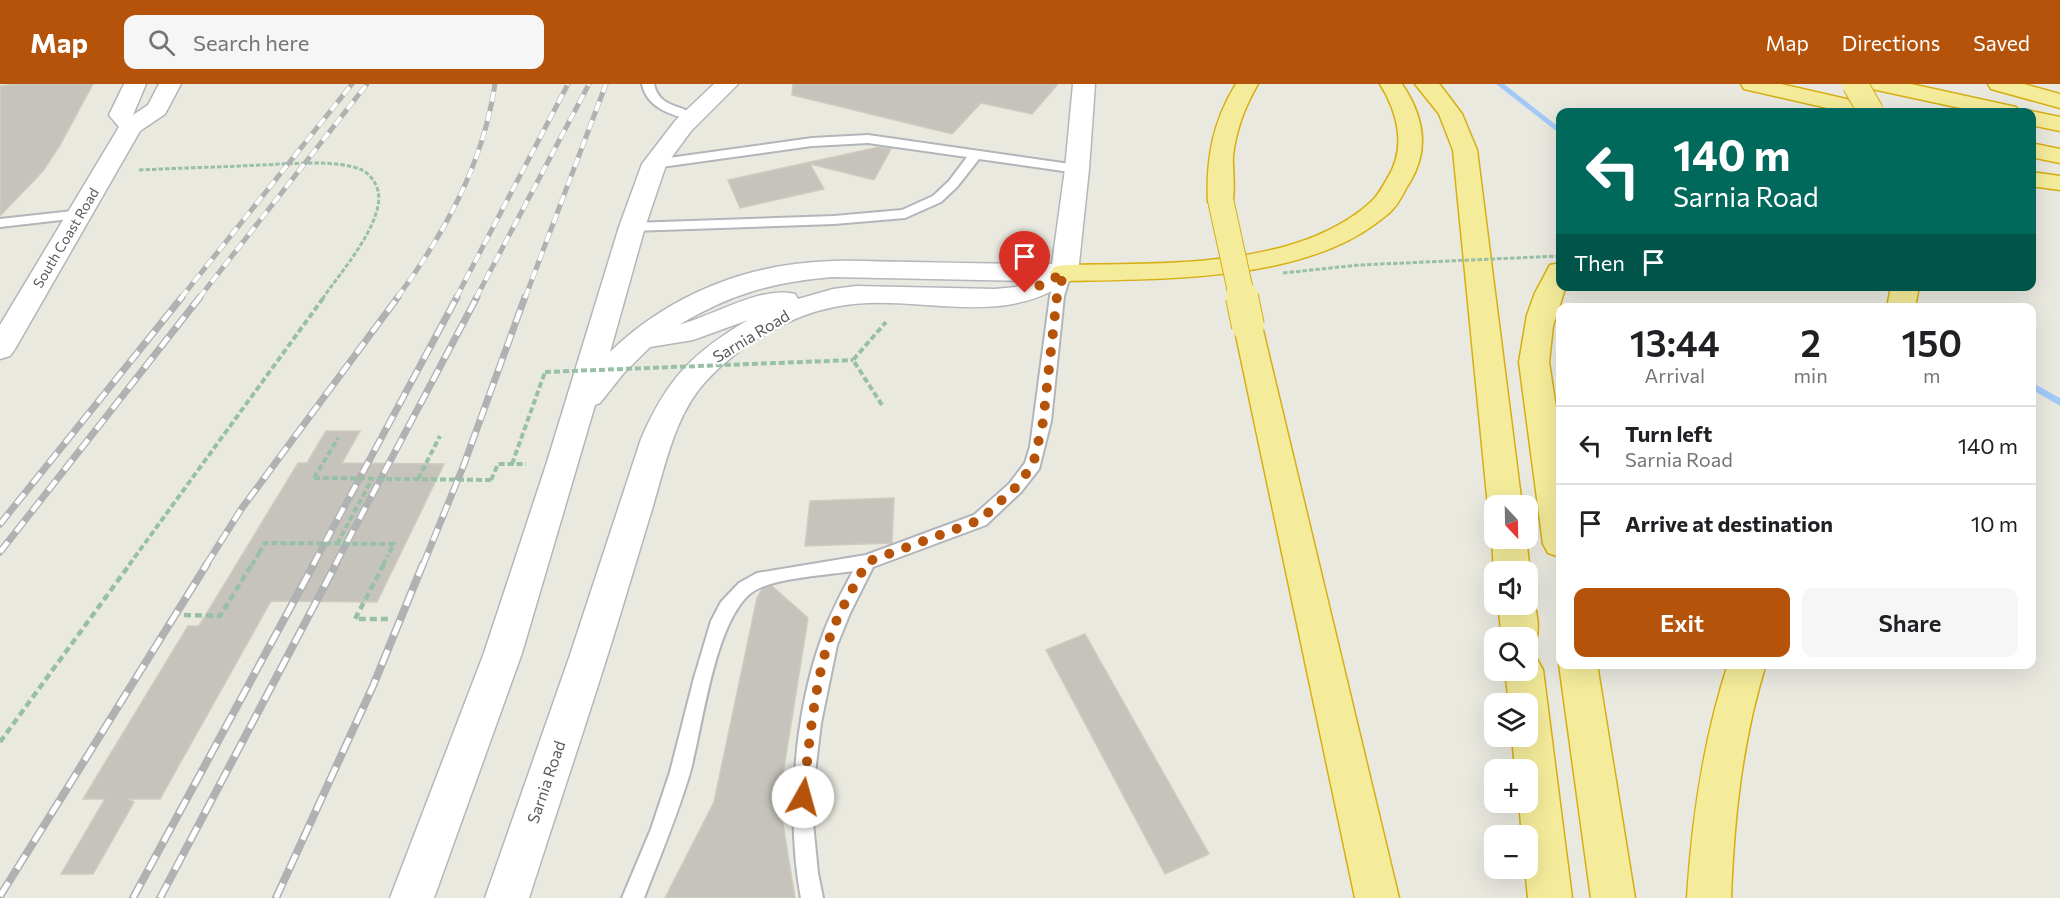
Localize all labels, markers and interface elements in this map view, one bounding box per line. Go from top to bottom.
search box [124,15,544,69]
text: Map [30,25,88,59]
icon: search [145,26,178,59]
text: Search here [193,29,309,56]
text: Map [1766,30,1809,55]
text: Directions [1842,30,1940,55]
text: Saved [1973,30,2030,55]
text: 140 m [1673,128,1790,180]
icon: left [1574,132,1652,210]
text: Sarnia Road [1673,180,1819,213]
street label: South Coast Road [29,185,102,291]
pin [999,231,1050,293]
icon: arrive [1008,240,1041,273]
icon: arrive [1637,246,1670,279]
text: Then [1574,249,1625,276]
street label: Sarnia Road [709,305,793,366]
text: 13:44 [1630,320,1720,364]
text: 2 [1800,320,1821,364]
text: 150 [1901,320,1962,364]
text: Arrival [1645,363,1705,387]
text: min [1794,363,1828,387]
text: m [1923,363,1941,387]
text: Turn left [1625,420,1712,447]
icon: left [1574,429,1607,462]
text: 140 m [1958,432,2018,459]
text: Sarnia Road [1625,447,1733,471]
north arrow [1484,495,1538,549]
map controls [1484,495,1538,879]
icon: arrive [1574,507,1607,540]
text: Arrive at destination [1625,510,1833,537]
text: 10 m [1971,510,2018,537]
button: sound [1484,561,1538,615]
button: Exit [1574,588,1790,657]
button: Share [1802,588,2018,657]
button: search [1484,627,1538,681]
button: layers [1484,693,1538,747]
street label: Sarnia Road [523,738,569,826]
button: + [1484,759,1538,813]
position arrow [771,765,835,829]
button: − [1484,825,1538,879]

